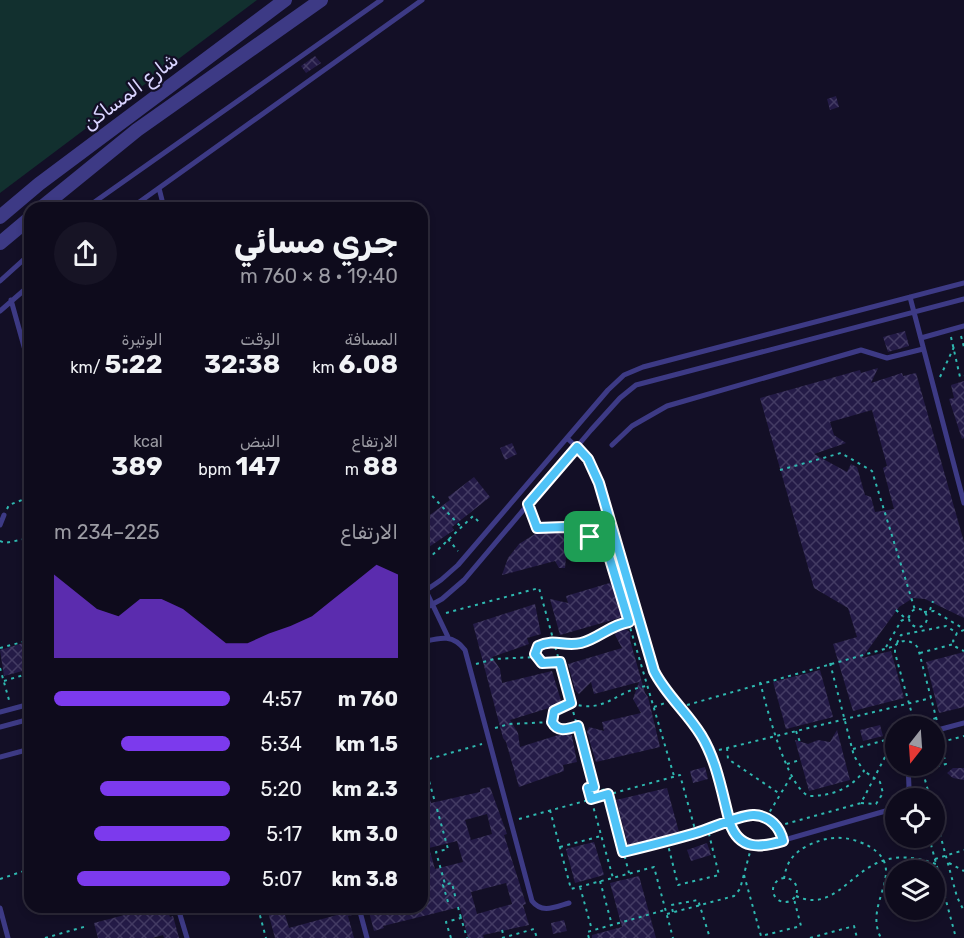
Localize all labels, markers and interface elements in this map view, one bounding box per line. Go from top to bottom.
street label: شارع المساكن [77,47,184,137]
button: share [54,222,117,285]
text: جري مسائي [234,222,398,261]
text: 19:40 · 8 × 760 m [240,264,398,288]
text: الوتيرة [121,330,163,349]
text: الوقت [240,330,280,349]
text: المسافة [345,330,398,349]
text: 5:22 [104,349,163,380]
text: 32:38 [204,349,280,380]
text: 6.08 [339,349,398,380]
text: /km [70,358,104,377]
text: km [312,358,339,377]
text: kcal [133,432,163,451]
text: النبض [240,432,280,451]
text: الارتفاع [352,432,398,451]
text: 389 [111,451,163,482]
text: 147 [235,451,280,482]
text: 88 [363,451,398,482]
text: bpm [198,460,235,479]
text: m [345,460,363,479]
pin [564,511,615,562]
text: 225–234 m [54,520,160,544]
text: الارتفاع [340,520,398,544]
icon: arrive [573,520,606,553]
text: 4:57 [262,687,302,711]
text: 760 m [338,687,398,711]
north arrow [885,716,945,776]
map controls [885,716,945,920]
text: 5:34 [261,732,302,756]
text: 1.5 km [335,732,398,756]
text: 5:20 [261,777,302,801]
text: 2.3 km [332,777,398,801]
button: locate [885,788,945,848]
text: 5:17 [266,822,302,846]
text: 3.0 km [331,822,398,846]
button: layers [885,860,945,920]
text: 5:07 [262,867,302,891]
text: 3.8 km [331,867,398,891]

